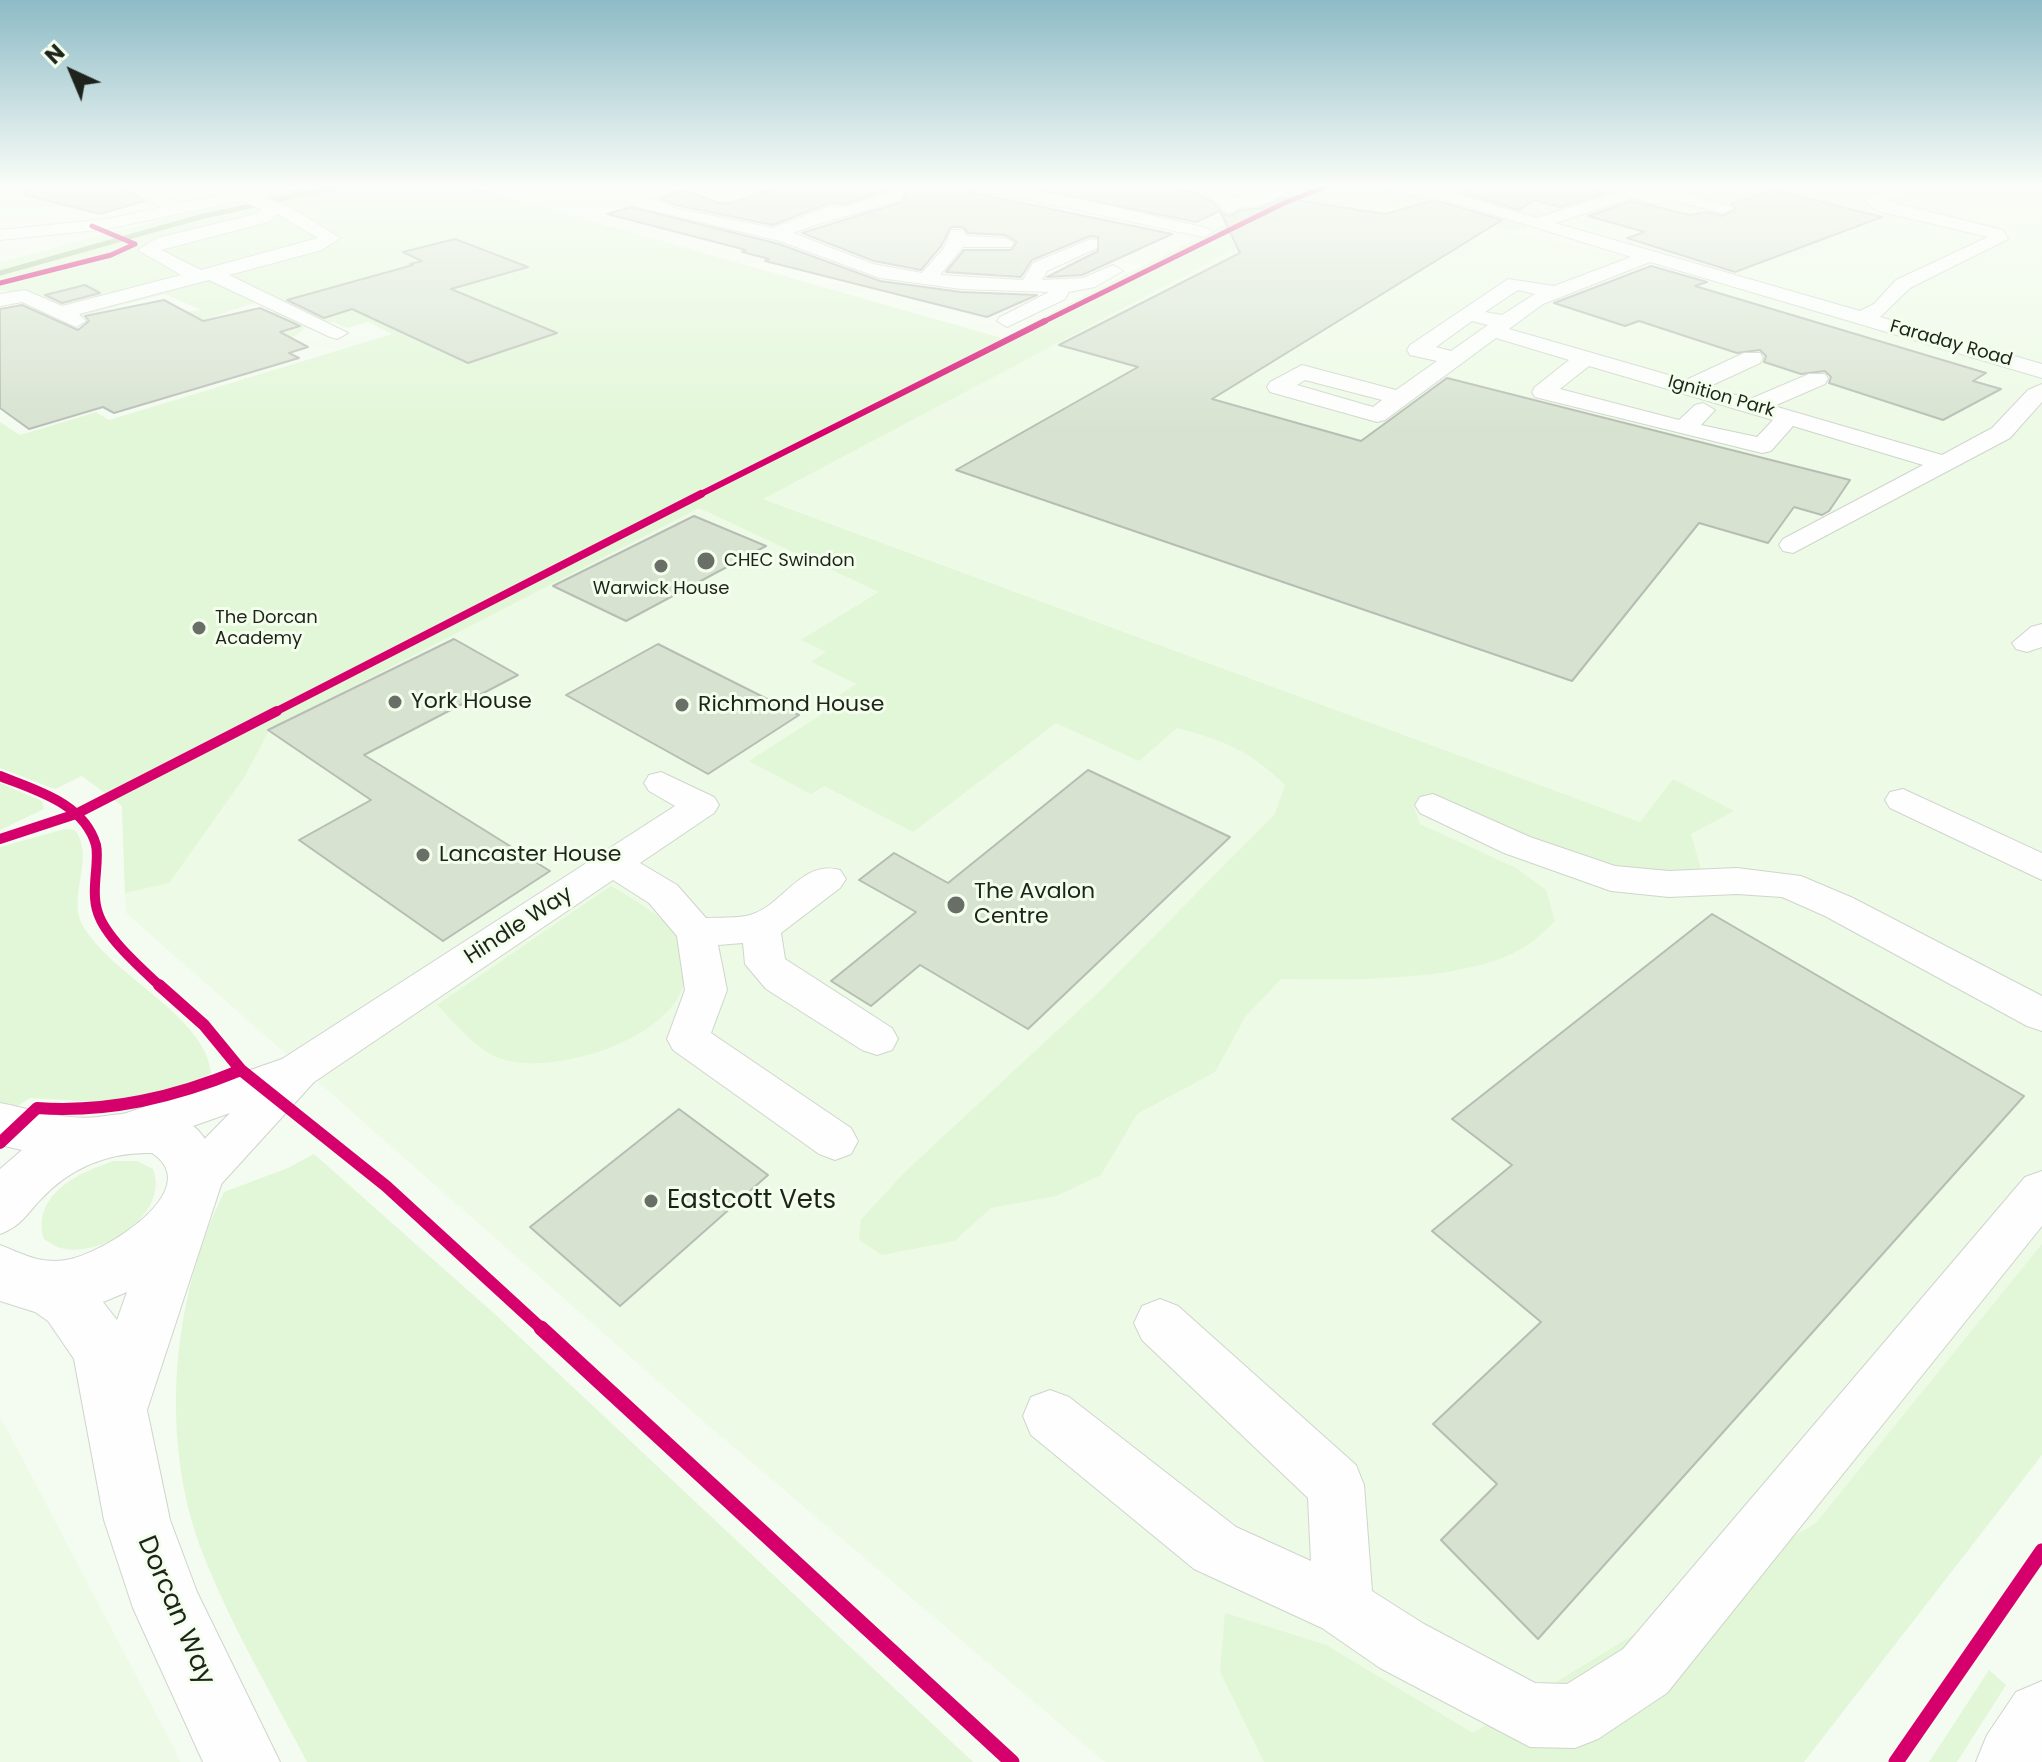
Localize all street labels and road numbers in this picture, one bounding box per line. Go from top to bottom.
street label: Faraday Road [1887,316,2015,372]
street label: Ignition Park [1665,371,1777,423]
street label: Hindle Way [460,881,578,971]
street label: Dorcan Way [130,1532,220,1690]

